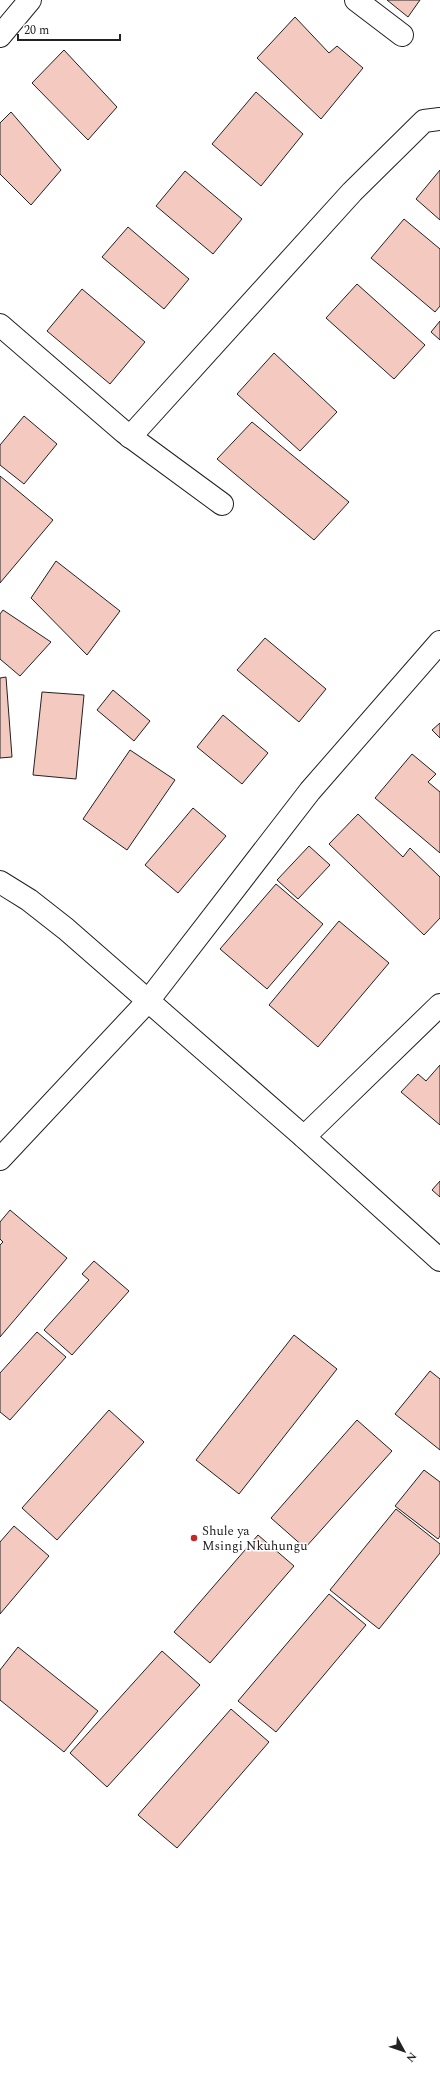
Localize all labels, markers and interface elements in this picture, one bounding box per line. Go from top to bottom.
scale bar [18,16,120,42]
text: 20 m [24,21,49,40]
place label: Shule ya Msingi Nkuhungu [202,1521,308,1556]
marker: Shule ya Msingi Nkuhungu [189,1533,199,1543]
north arrow [384,2031,424,2071]
text: N [402,2048,421,2066]

